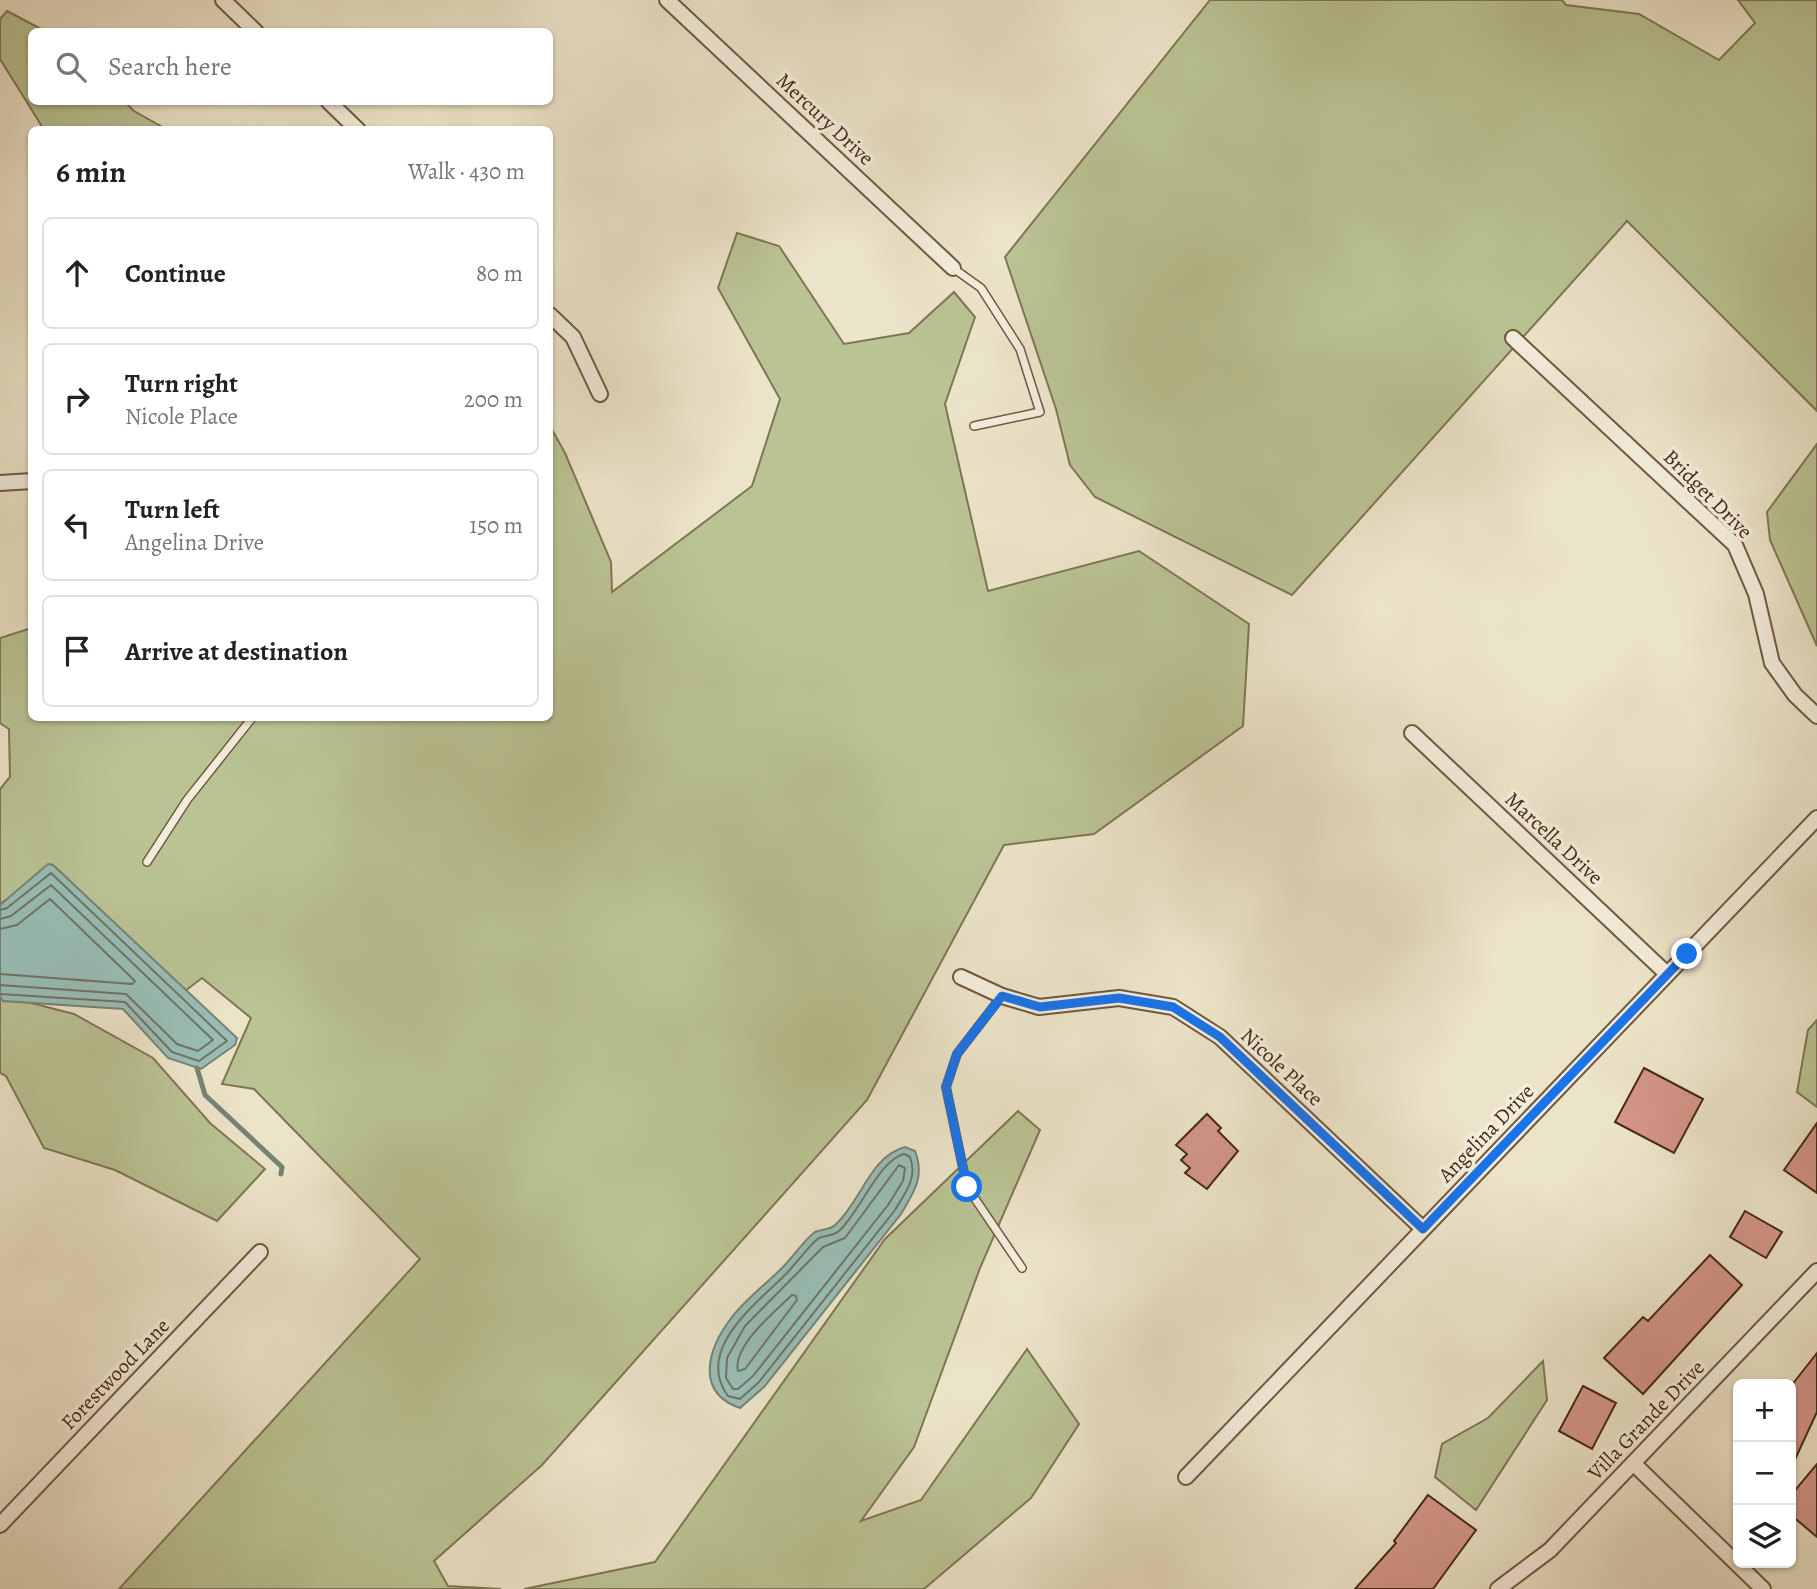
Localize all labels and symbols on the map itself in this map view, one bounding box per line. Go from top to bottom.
street label: Mercury Drive [770,67,880,171]
street label: Bridget Drive [1657,443,1759,545]
street label: Marcella Drive [1499,785,1609,891]
route end [1671,938,1702,969]
street label: Nicole Place [1235,1022,1329,1112]
street label: Angelina Drive [1431,1078,1540,1189]
route start [951,1171,982,1202]
street label: Forestwood Lane [55,1312,175,1436]
street label: Villa Grande Drive [1581,1354,1711,1487]

